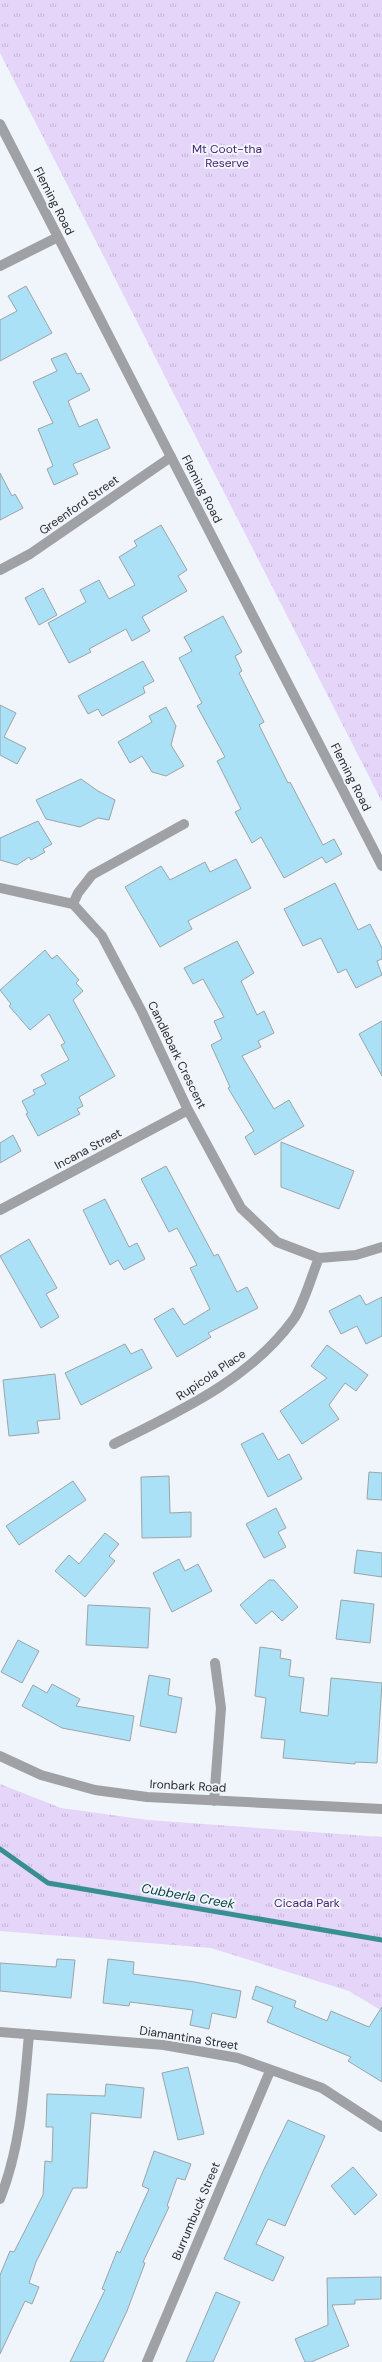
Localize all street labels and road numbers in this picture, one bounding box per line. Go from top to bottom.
street label: Fleming Road [30,164,78,238]
street label: Fleming Road [178,452,226,526]
street label: Greenford Street [36,471,122,538]
street label: Fleming Road [327,740,375,814]
street label: Candlebark Crescent [144,999,210,1112]
street label: Incana Street [52,1124,125,1173]
street label: Rupicola Place [173,1346,249,1404]
street label: Ironbark Road [149,1776,227,1796]
street label: Diamantina Street [138,2022,240,2054]
street label: Burrumbuck Street [168,2159,224,2262]

